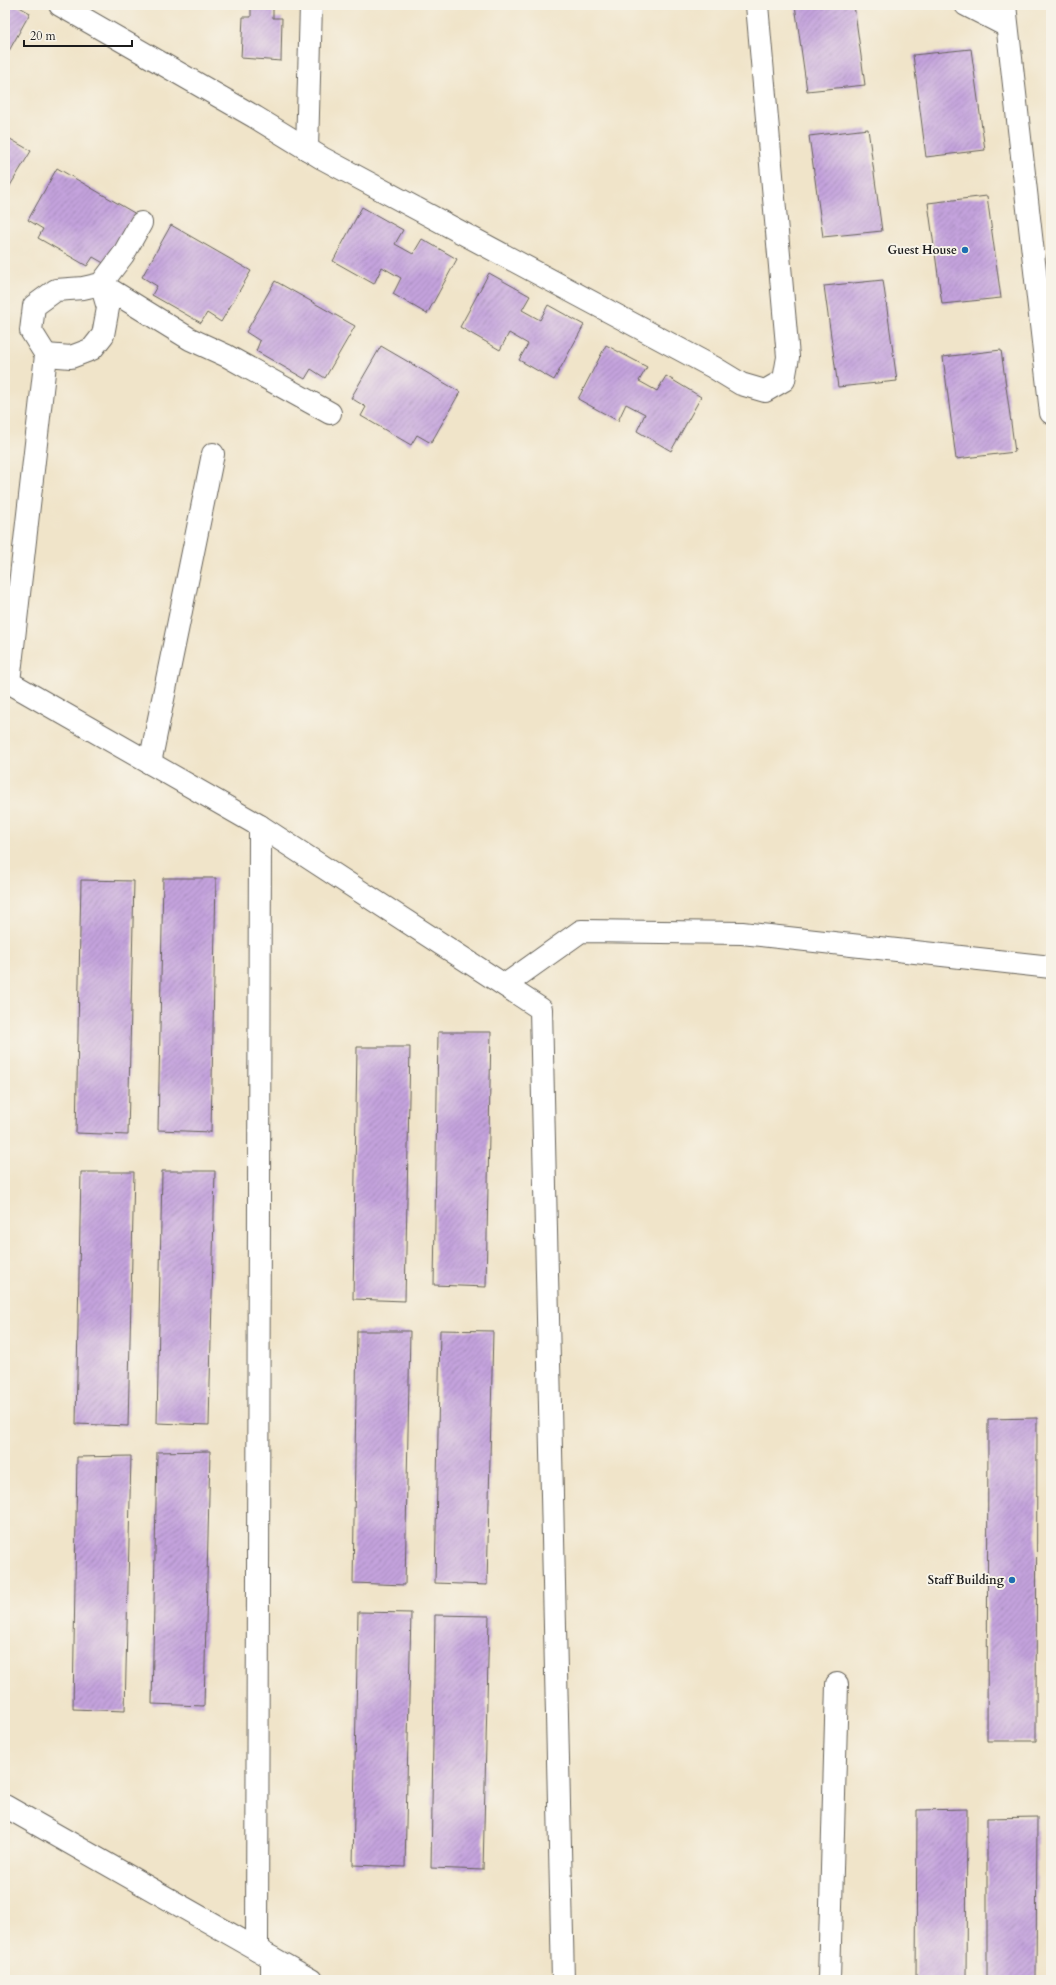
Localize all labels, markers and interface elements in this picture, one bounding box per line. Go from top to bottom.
scale bar [24,22,132,48]
text: 20 m [30,28,57,44]
place label: Guest House [887,242,957,258]
marker: Guest House [960,245,970,255]
place label: Staff Building [928,1572,1005,1588]
marker: Staff Building [1007,1575,1017,1585]

